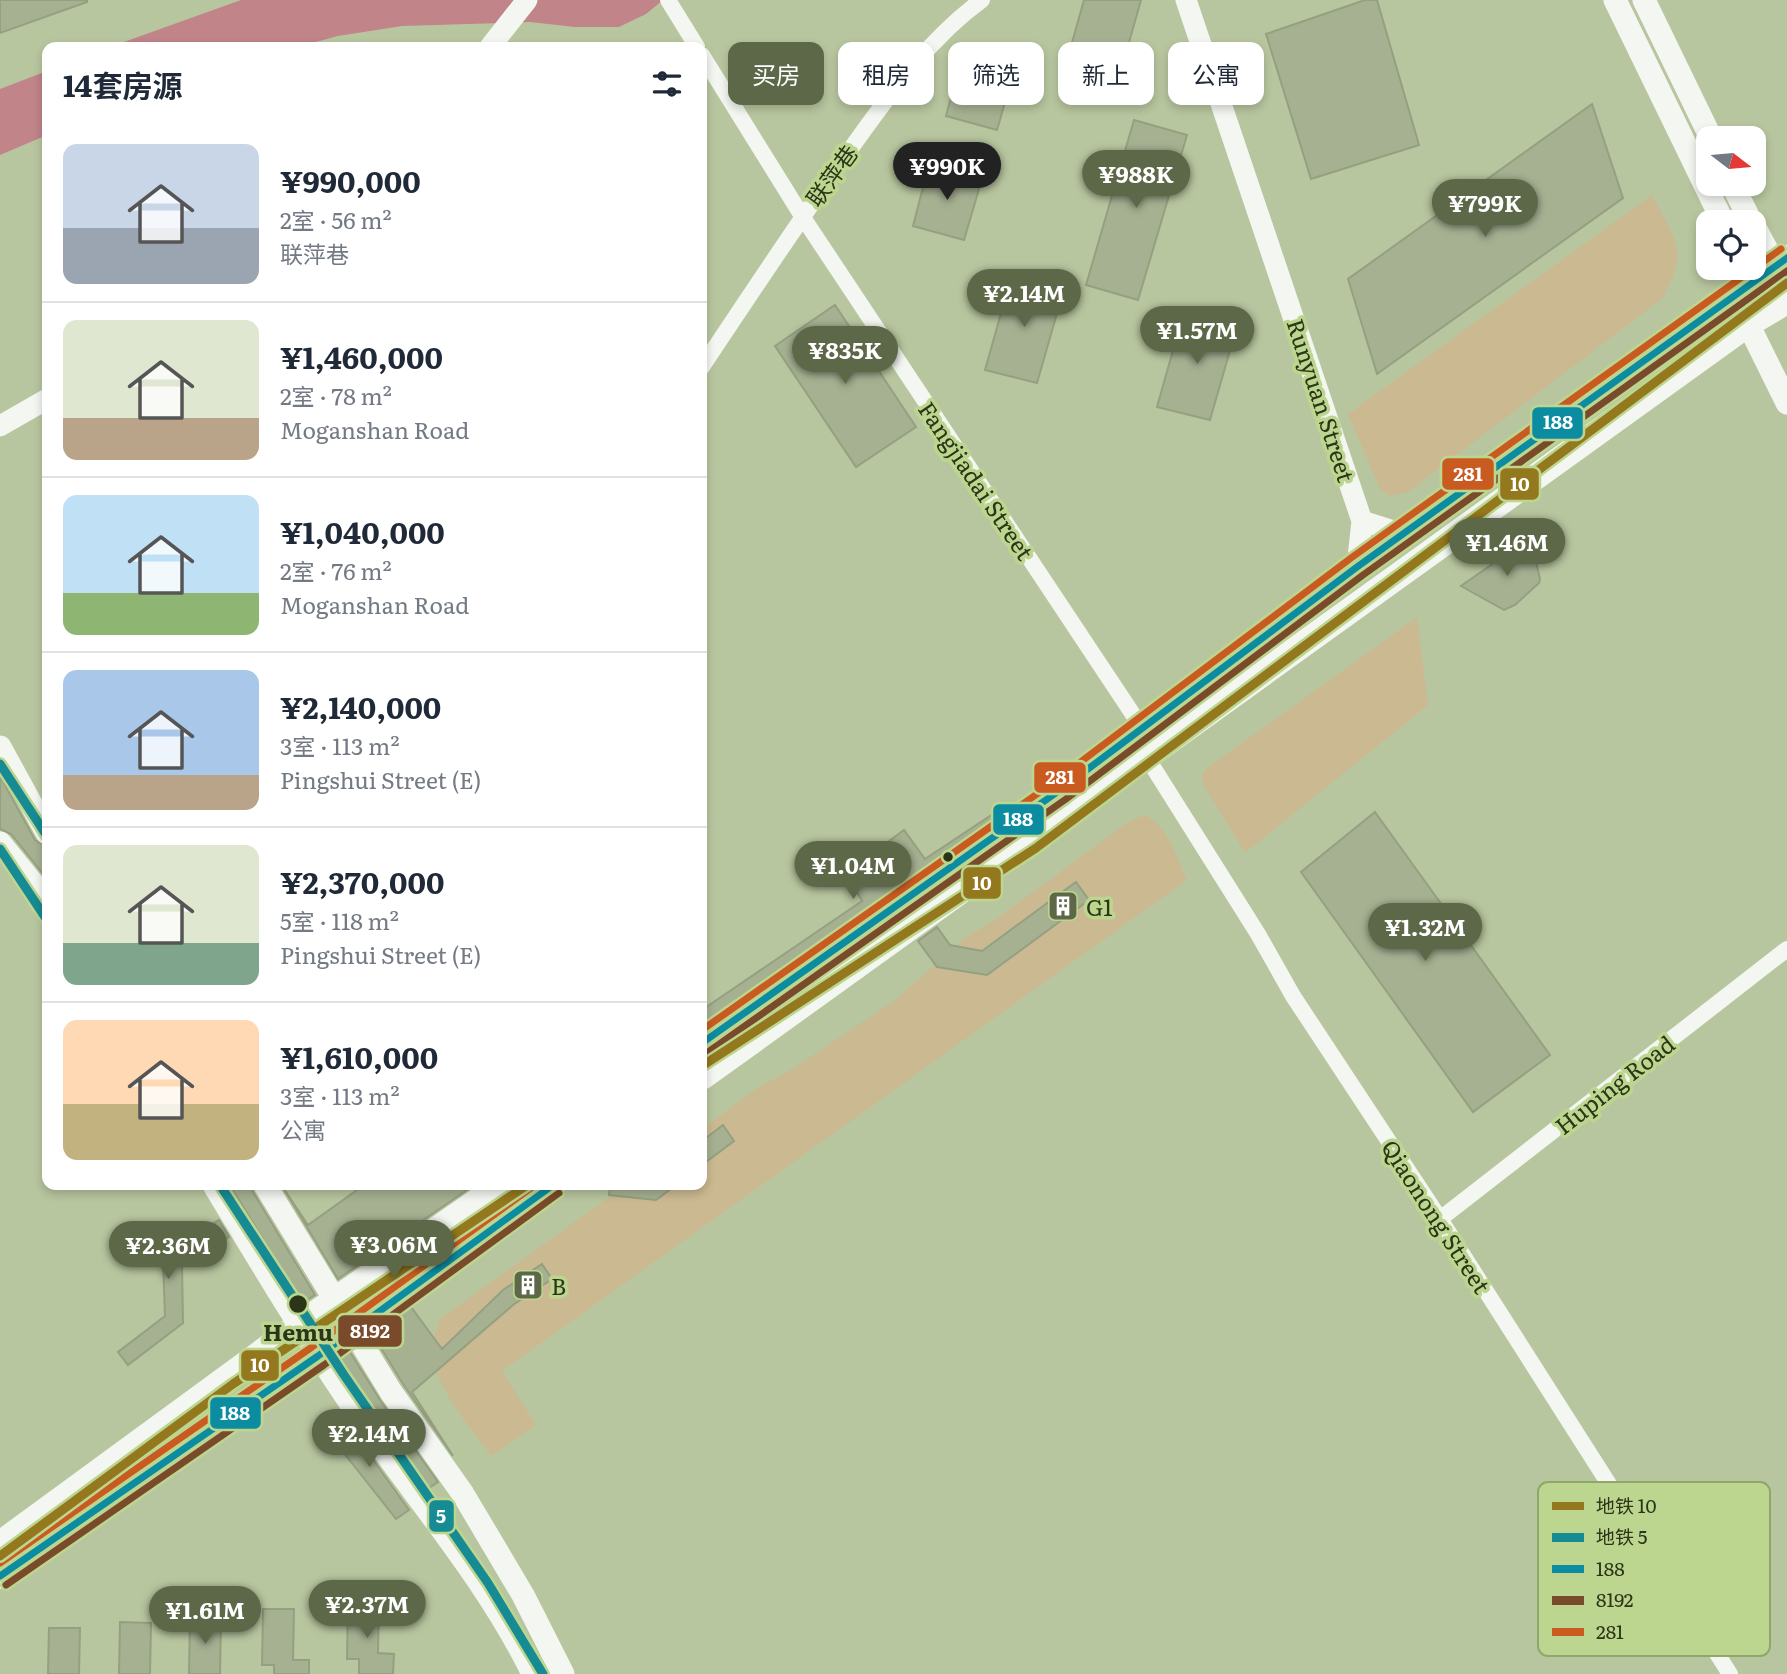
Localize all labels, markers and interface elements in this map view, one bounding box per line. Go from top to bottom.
chip: 买房 [728,42,824,105]
chip: 租房 [838,42,934,105]
chip: 筛选 [948,42,1044,105]
chip: 新上 [1058,42,1154,105]
chip: 公寓 [1168,42,1264,105]
text: 14套房源 [63,62,182,106]
icon: filters [648,65,686,103]
north arrow [1696,126,1766,196]
map controls [1696,126,1766,280]
street label: 联萍巷 [797,137,865,213]
pin: ¥990K [898,142,996,202]
text: ¥990K [909,148,985,182]
pin: ¥988K [1087,150,1185,210]
text: ¥988K [1098,156,1174,190]
text: ¥990,000 [280,158,421,202]
icon: home [119,172,203,256]
pin: ¥799K [1436,180,1534,239]
text: ¥799K [1448,185,1522,219]
text: 2室 · 56 m² [280,202,392,236]
button: locate [1696,210,1766,280]
text: 联萍巷 [280,236,349,270]
pin: ¥2.14M [967,270,1081,329]
text: ¥2.14M [983,275,1065,309]
pin: ¥1.57M [1140,306,1254,366]
text: ¥1.57M [1156,312,1238,346]
street label: Runyuan Street [1280,314,1365,487]
pin: ¥835K [796,326,894,386]
text: ¥835K [808,332,882,366]
text: ¥1,460,000 [280,334,443,378]
icon: home [119,348,203,432]
text: 2室 · 78 m² [280,378,392,412]
street label: Fangjiadai Street [911,394,1043,567]
line badge: 188 [1531,406,1584,440]
text: 188 [1543,407,1573,435]
text: Moganshan Road [280,412,469,446]
line badge: 281 [1441,457,1495,491]
text: 281 [1453,459,1483,487]
line badge: 10 [1499,467,1540,501]
text: 10 [1510,469,1530,497]
text: ¥1,040,000 [280,509,445,553]
pin: ¥1.46M [1450,518,1564,578]
icon: home [119,523,203,607]
text: ¥1.46M [1465,524,1549,558]
text: 2室 · 76 m² [280,553,392,587]
text: Moganshan Road [280,587,469,621]
text: ¥2,140,000 [280,684,441,728]
icon: home [119,698,203,782]
text: 3室 · 113 m² [280,728,400,762]
line badge: 281 [1033,761,1087,794]
text: Pingshui Street (E) [280,762,481,796]
text: 281 [1045,762,1075,790]
line badge: 188 [992,803,1045,836]
text: 188 [1003,804,1033,832]
pin: ¥1.04M [796,842,910,901]
text: ¥1.04M [811,847,896,881]
unlabelled marker [941,850,955,864]
text: ¥2,370,000 [280,859,444,903]
line badge: 10 [962,866,1002,900]
text: 10 [972,868,992,896]
icon: home [119,873,203,957]
building icon: G1 [1046,889,1080,923]
place label: G1 [1086,889,1113,923]
text: 5室 · 118 m² [280,903,399,937]
pin: ¥1.32M [1368,904,1482,963]
text: ¥1.32M [1384,909,1466,943]
text: Pingshui Street (E) [280,937,481,971]
street label: Huping Road [1547,1026,1681,1142]
text: ¥1,610,000 [280,1034,438,1078]
icon: home [119,1048,203,1132]
text: 3室 · 113 m² [280,1078,400,1112]
text: 公寓 [280,1112,326,1146]
street label: Qiaonong Street [1374,1132,1500,1300]
pin: ¥3.06M [337,1220,451,1280]
pin: ¥2.36M [111,1222,225,1281]
text: ¥3.06M [350,1226,438,1260]
text: ¥2.36M [125,1227,211,1261]
building icon: B [511,1268,545,1302]
place label: B [551,1268,566,1302]
marker: Hemu [287,1293,309,1315]
place label: Hemu [263,1314,333,1348]
line badge: 8192 [337,1314,403,1348]
text: 8192 [350,1316,390,1344]
line badge: 10 [240,1349,280,1382]
text: 10 [250,1350,270,1378]
line badge: 188 [209,1396,262,1430]
text: 188 [220,1398,250,1426]
pin: ¥2.14M [312,1410,426,1469]
text: ¥2.14M [328,1415,410,1449]
legend [1538,1482,1770,1656]
text: 地铁 10 [1596,1491,1657,1519]
line badge: 5 [428,1499,455,1533]
text: 5 [436,1501,446,1529]
text: 地铁 5 [1596,1522,1648,1550]
text: 188 [1596,1554,1625,1582]
pin: ¥2.37M [310,1580,424,1640]
text: 8192 [1596,1585,1634,1613]
pin: ¥1.61M [148,1586,262,1646]
text: ¥2.37M [325,1586,409,1620]
text: ¥1.61M [165,1592,245,1626]
text: 281 [1596,1617,1624,1645]

